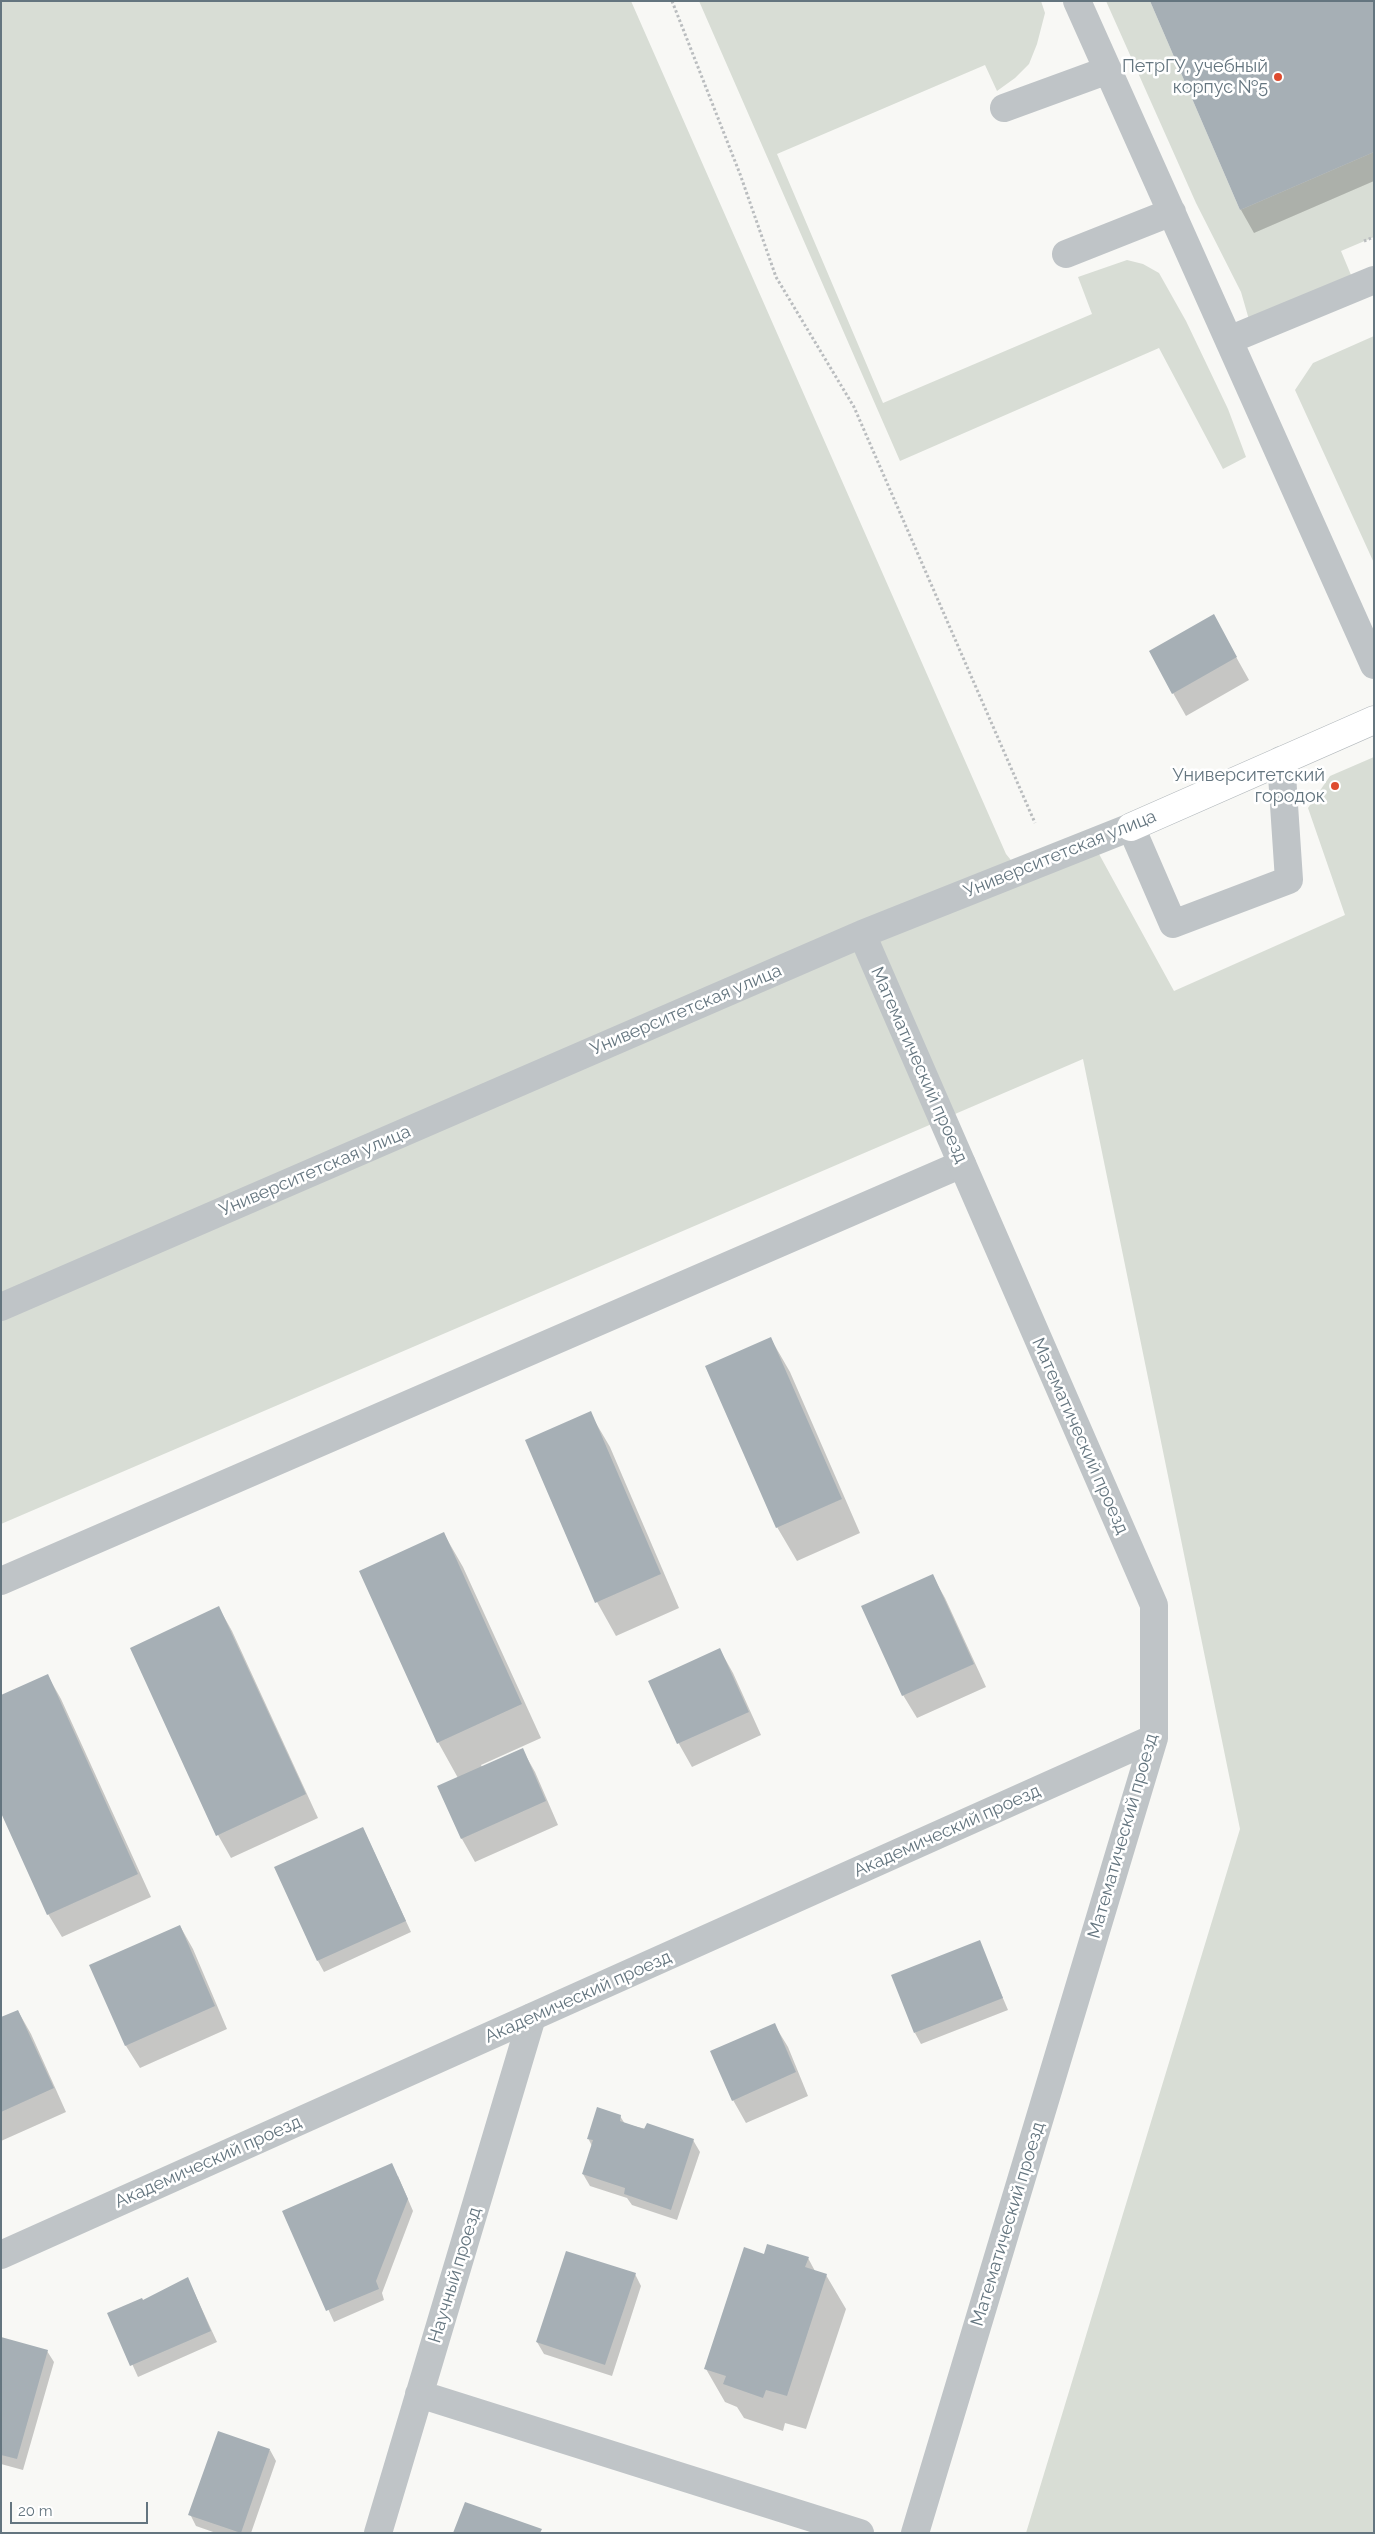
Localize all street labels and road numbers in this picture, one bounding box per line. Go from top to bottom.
street label: Университетская улица [961,805,1159,903]
street label: Университетская улица [587,960,785,1060]
street label: Математический проезд [866,964,972,1166]
street label: Университетская улица [216,1121,414,1221]
street label: Математический проезд [1027,1335,1133,1537]
street label: Математический проезд [1083,1731,1163,1941]
street label: Академический проезд [850,1780,1044,1882]
street label: Академический проезд [481,1946,675,2048]
street label: Академический проезд [111,2111,305,2213]
street label: Математический проезд [967,2119,1049,2329]
street label: Научный проезд [424,2204,486,2346]

